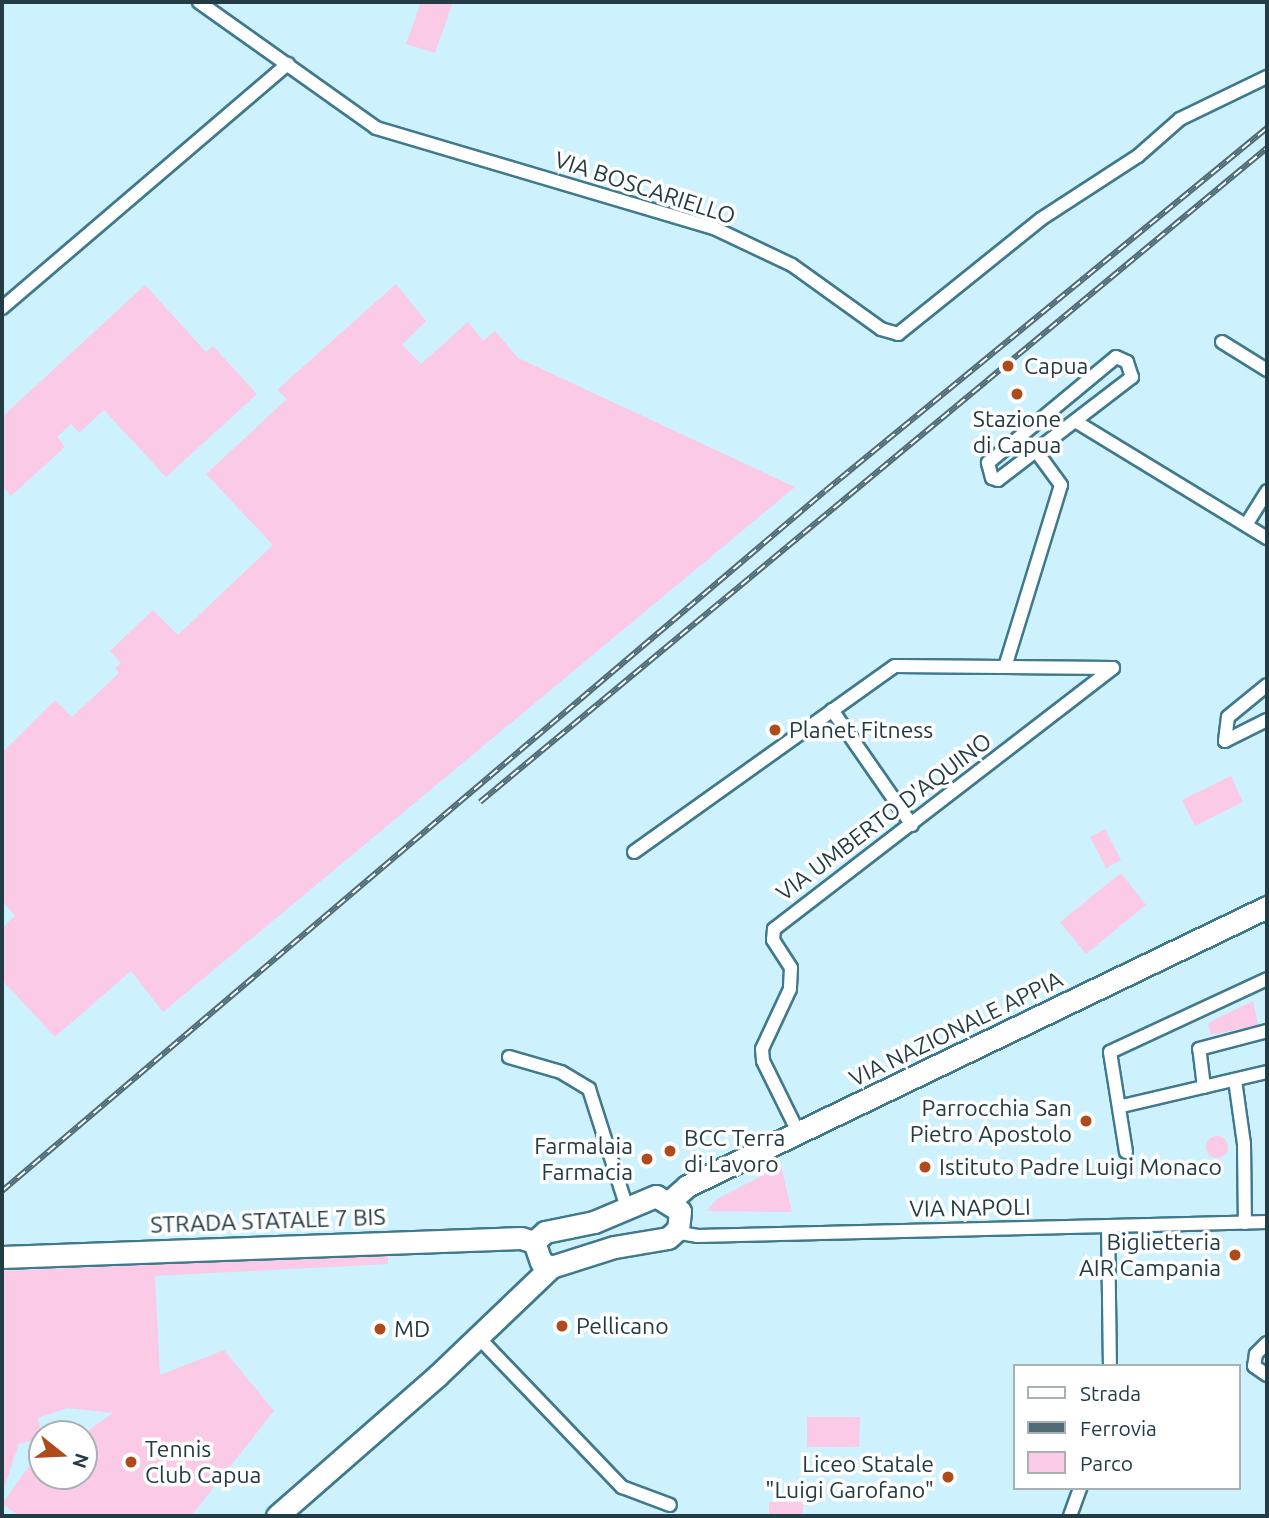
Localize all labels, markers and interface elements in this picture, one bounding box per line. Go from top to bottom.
street label: VIA BOSCARIELLO [551,146,739,230]
place label: Capua [1024,352,1088,380]
marker: Capua [998,356,1018,376]
marker: Stazione di Capua [1009,386,1025,402]
place label: Stazione di Capua [973,405,1061,459]
place label: Planet Fitness [789,716,933,744]
marker: Planet Fitness [767,722,783,738]
street label: VIA UMBERTO D'AQUINO [771,727,997,907]
street label: VIA NAZIONALE APPIA [845,965,1067,1093]
place label: Parrocchia San Pietro Apostolo [910,1094,1072,1148]
marker: Parrocchia San Pietro Apostolo [1078,1113,1094,1129]
place label: BCC Terra di Lavoro [684,1124,785,1178]
place label: Farmalaia Farmacia [534,1132,633,1186]
marker: BCC Terra di Lavoro [662,1143,678,1159]
marker: Farmalaia Farmacia [639,1151,655,1167]
place label: Istituto Padre Luigi Monaco [939,1153,1222,1181]
marker: Istituto Padre Luigi Monaco [917,1159,933,1175]
street label: VIA NAPOLI [909,1193,1031,1223]
street label: STRADA STATALE 7 BIS [150,1203,386,1239]
place label: Biglietteria AIR Campania [1079,1228,1221,1282]
marker: Biglietteria AIR Campania [1227,1247,1243,1263]
place label: Pellicano [576,1312,669,1340]
place label: MD [394,1315,430,1343]
marker: Pellicano [554,1318,570,1334]
marker: MD [372,1321,388,1337]
legend [1014,1364,1241,1490]
text: Strada [1080,1381,1141,1405]
text: Ferrovia [1080,1416,1157,1440]
north arrow [28,1420,98,1490]
place label: Tennis Club Capua [145,1435,261,1489]
place label: Liceo Statale "Luigi Garofano" [765,1450,934,1504]
text: N [68,1451,94,1471]
text: Parco [1080,1451,1133,1475]
marker: Tennis Club Capua [123,1454,139,1470]
marker: Liceo Statale "Luigi Garofano" [940,1469,956,1485]

